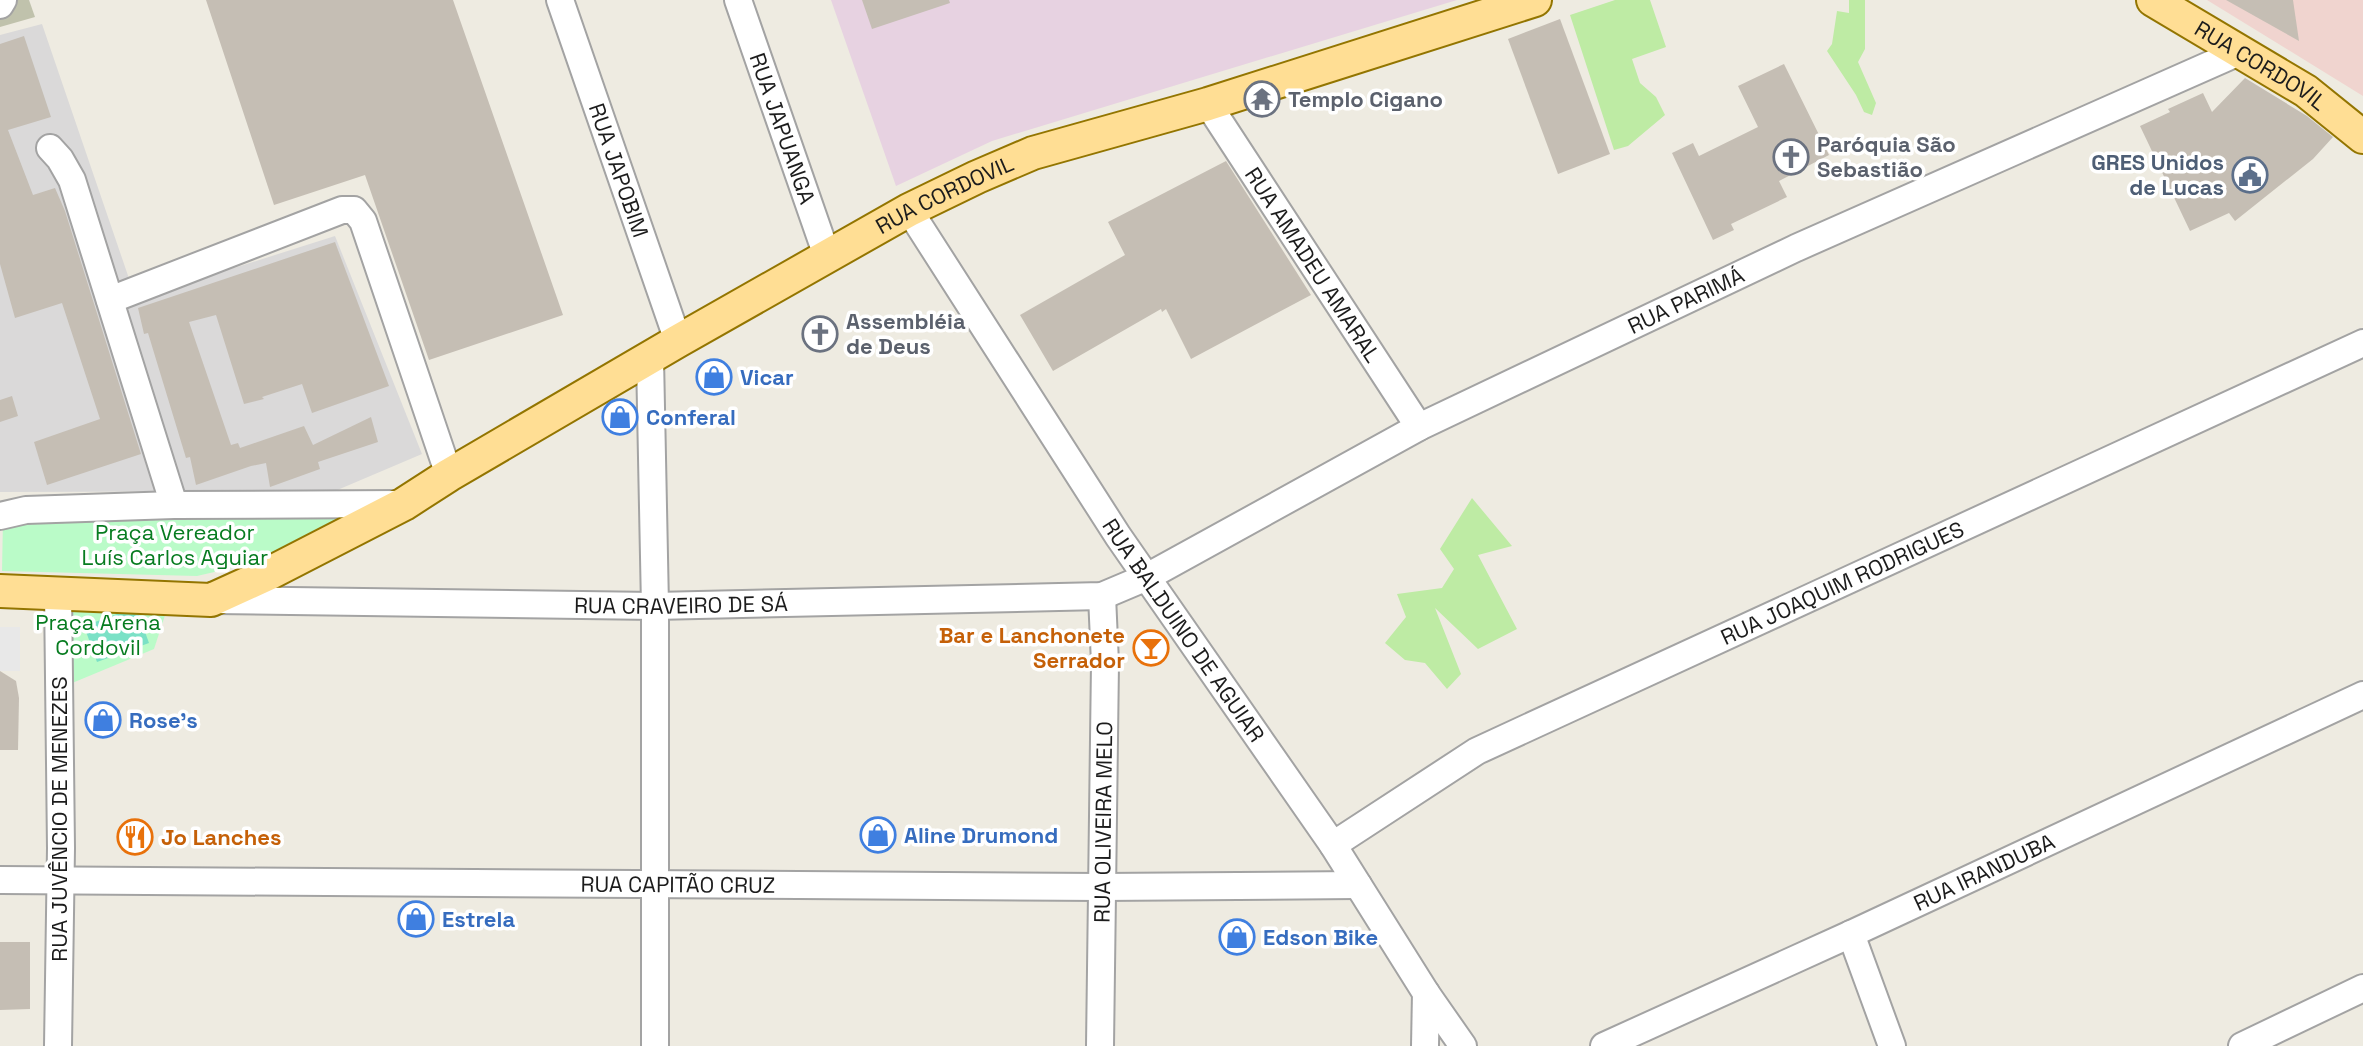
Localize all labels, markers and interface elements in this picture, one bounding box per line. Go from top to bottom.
street label: RUA CORDOVIL [2190,14,2333,116]
street label: RUA JAPUANGA [743,49,822,208]
temple icon: Templo Cigano [1243,80,1281,118]
place label: Templo Cigano [1288,85,1443,113]
street label: RUA JAPOBIM [583,99,655,241]
place label: Paróquia São Sebastião [1817,130,1956,183]
church icon: Paróquia São Sebastião [1772,138,1810,176]
place label: GRES Unidos de Lucas [2091,148,2224,201]
street label: RUA CORDOVIL [870,149,1018,240]
public building icon: GRES Unidos de Lucas [2231,156,2269,194]
street label: RUA AMADEU AMARAL [1239,162,1387,368]
street label: RUA PARIMÁ [1623,261,1749,340]
place label: Assembléia de Deus [846,307,966,360]
church icon: Assembléia de Deus [801,315,839,353]
shop icon: Vicar [695,358,733,396]
place label: Vicar [740,363,794,391]
shop icon: Conferal [601,398,639,436]
place label: Conferal [646,403,736,431]
street label: RUA BALDUINO DE AGUIAR [1096,513,1271,747]
street label: RUA JOAQUIM RODRIGUES [1716,515,1968,651]
park label: Praça Vereador Luís Carlos Aguiar [82,518,268,571]
street label: RUA CRAVEIRO DE SÁ [574,589,788,620]
park label: Praça Arena Cordovil [35,608,161,661]
place label: Bar e Lanchonete Serrador [939,621,1125,674]
bar icon: Bar e Lanchonete Serrador [1132,629,1170,667]
street label: RUA JUVÊNCIO DE MENEZES [45,676,73,962]
shop icon: Rose's [84,701,122,739]
place label: Rose's [129,706,198,734]
street label: RUA OLIVEIRA MELO [1088,721,1118,923]
shop icon: Aline Drumond [859,816,897,854]
restaurant icon: Jo Lanches [116,818,154,856]
place label: Aline Drumond [904,821,1058,849]
place label: Jo Lanches [161,823,282,851]
street label: RUA IRANDUBA [1909,827,2059,917]
street label: RUA CAPITÃO CRUZ [581,870,775,899]
shop icon: Estrela [397,900,435,938]
place label: Estrela [442,905,515,933]
shop icon: Edson Bike [1218,918,1256,956]
place label: Edson Bike [1263,923,1378,951]

